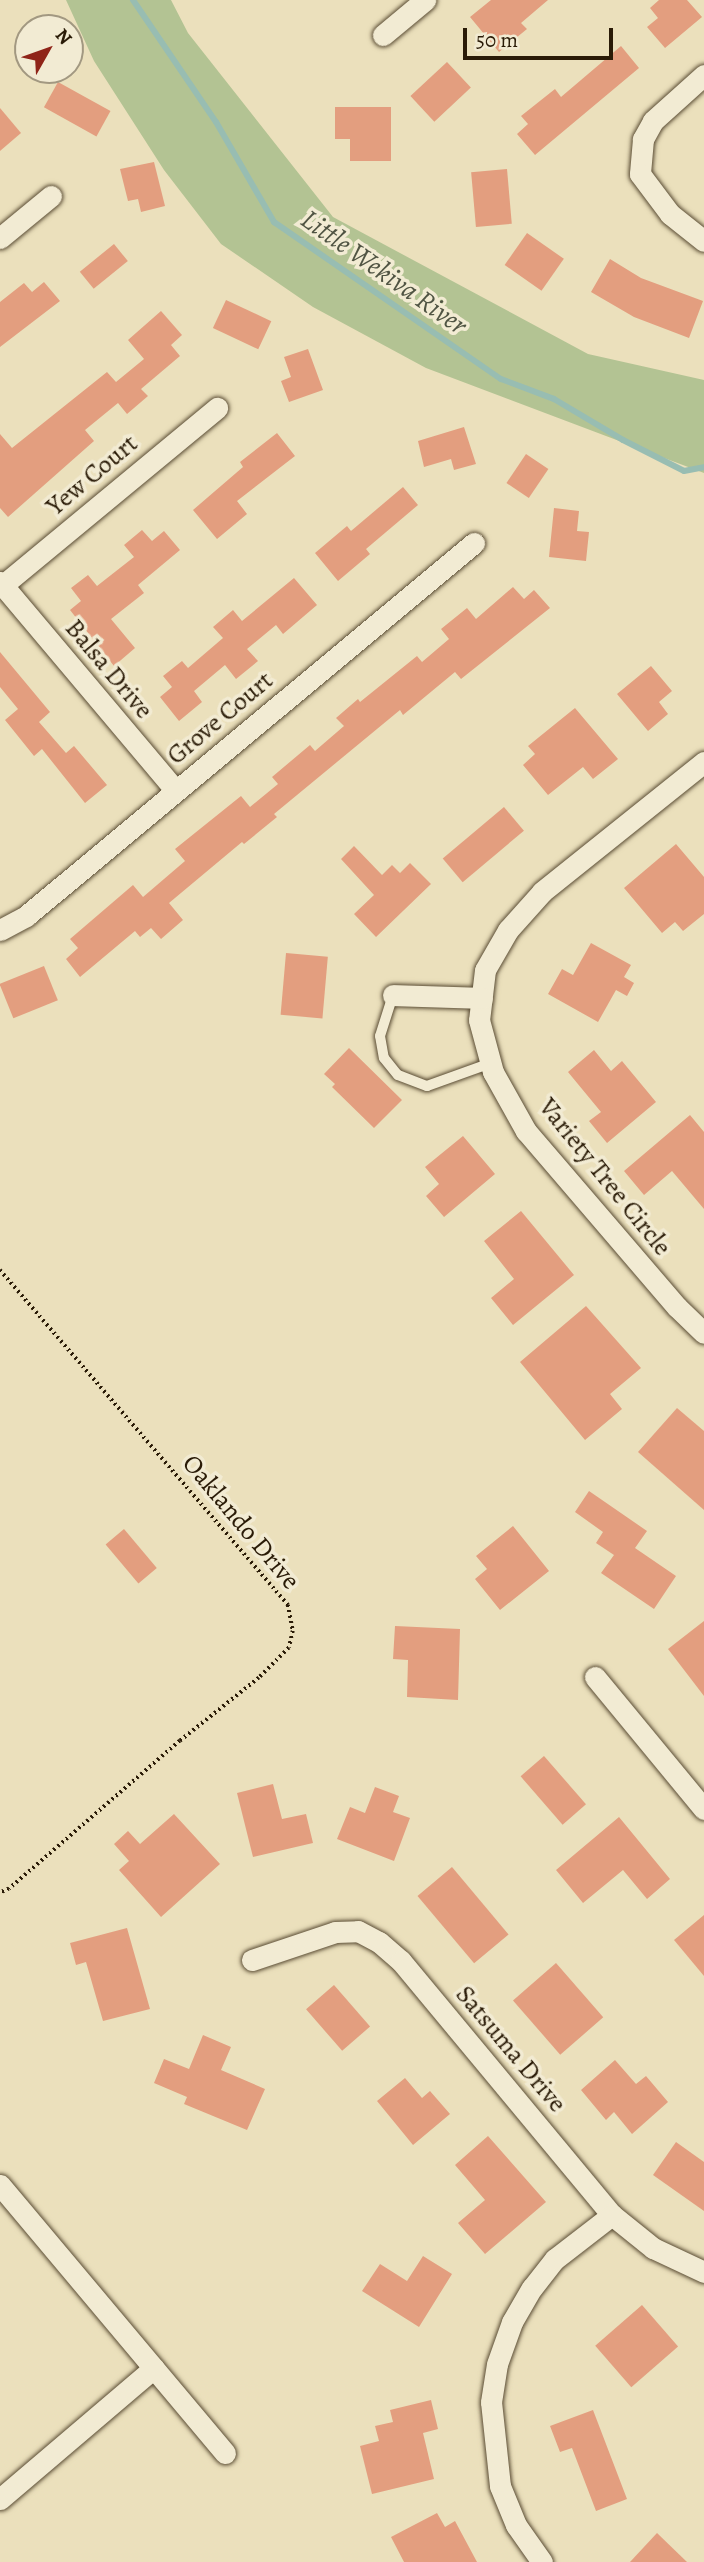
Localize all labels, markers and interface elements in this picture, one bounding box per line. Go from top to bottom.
north arrow [14,14,84,84]
scale bar [466,14,616,58]
text: N [49,23,78,50]
text: 50 m [476,26,518,54]
water label: Little Wekiva River [294,202,474,342]
street label: Yew Court [40,428,144,522]
street label: Balsa Drive [58,613,160,725]
street label: Grove Court [161,665,279,771]
street label: Variety Tree Circle [532,1092,678,1262]
street label: Oaklando Drive [176,1448,306,1596]
street label: Satsuma Drive [449,1979,573,2119]

